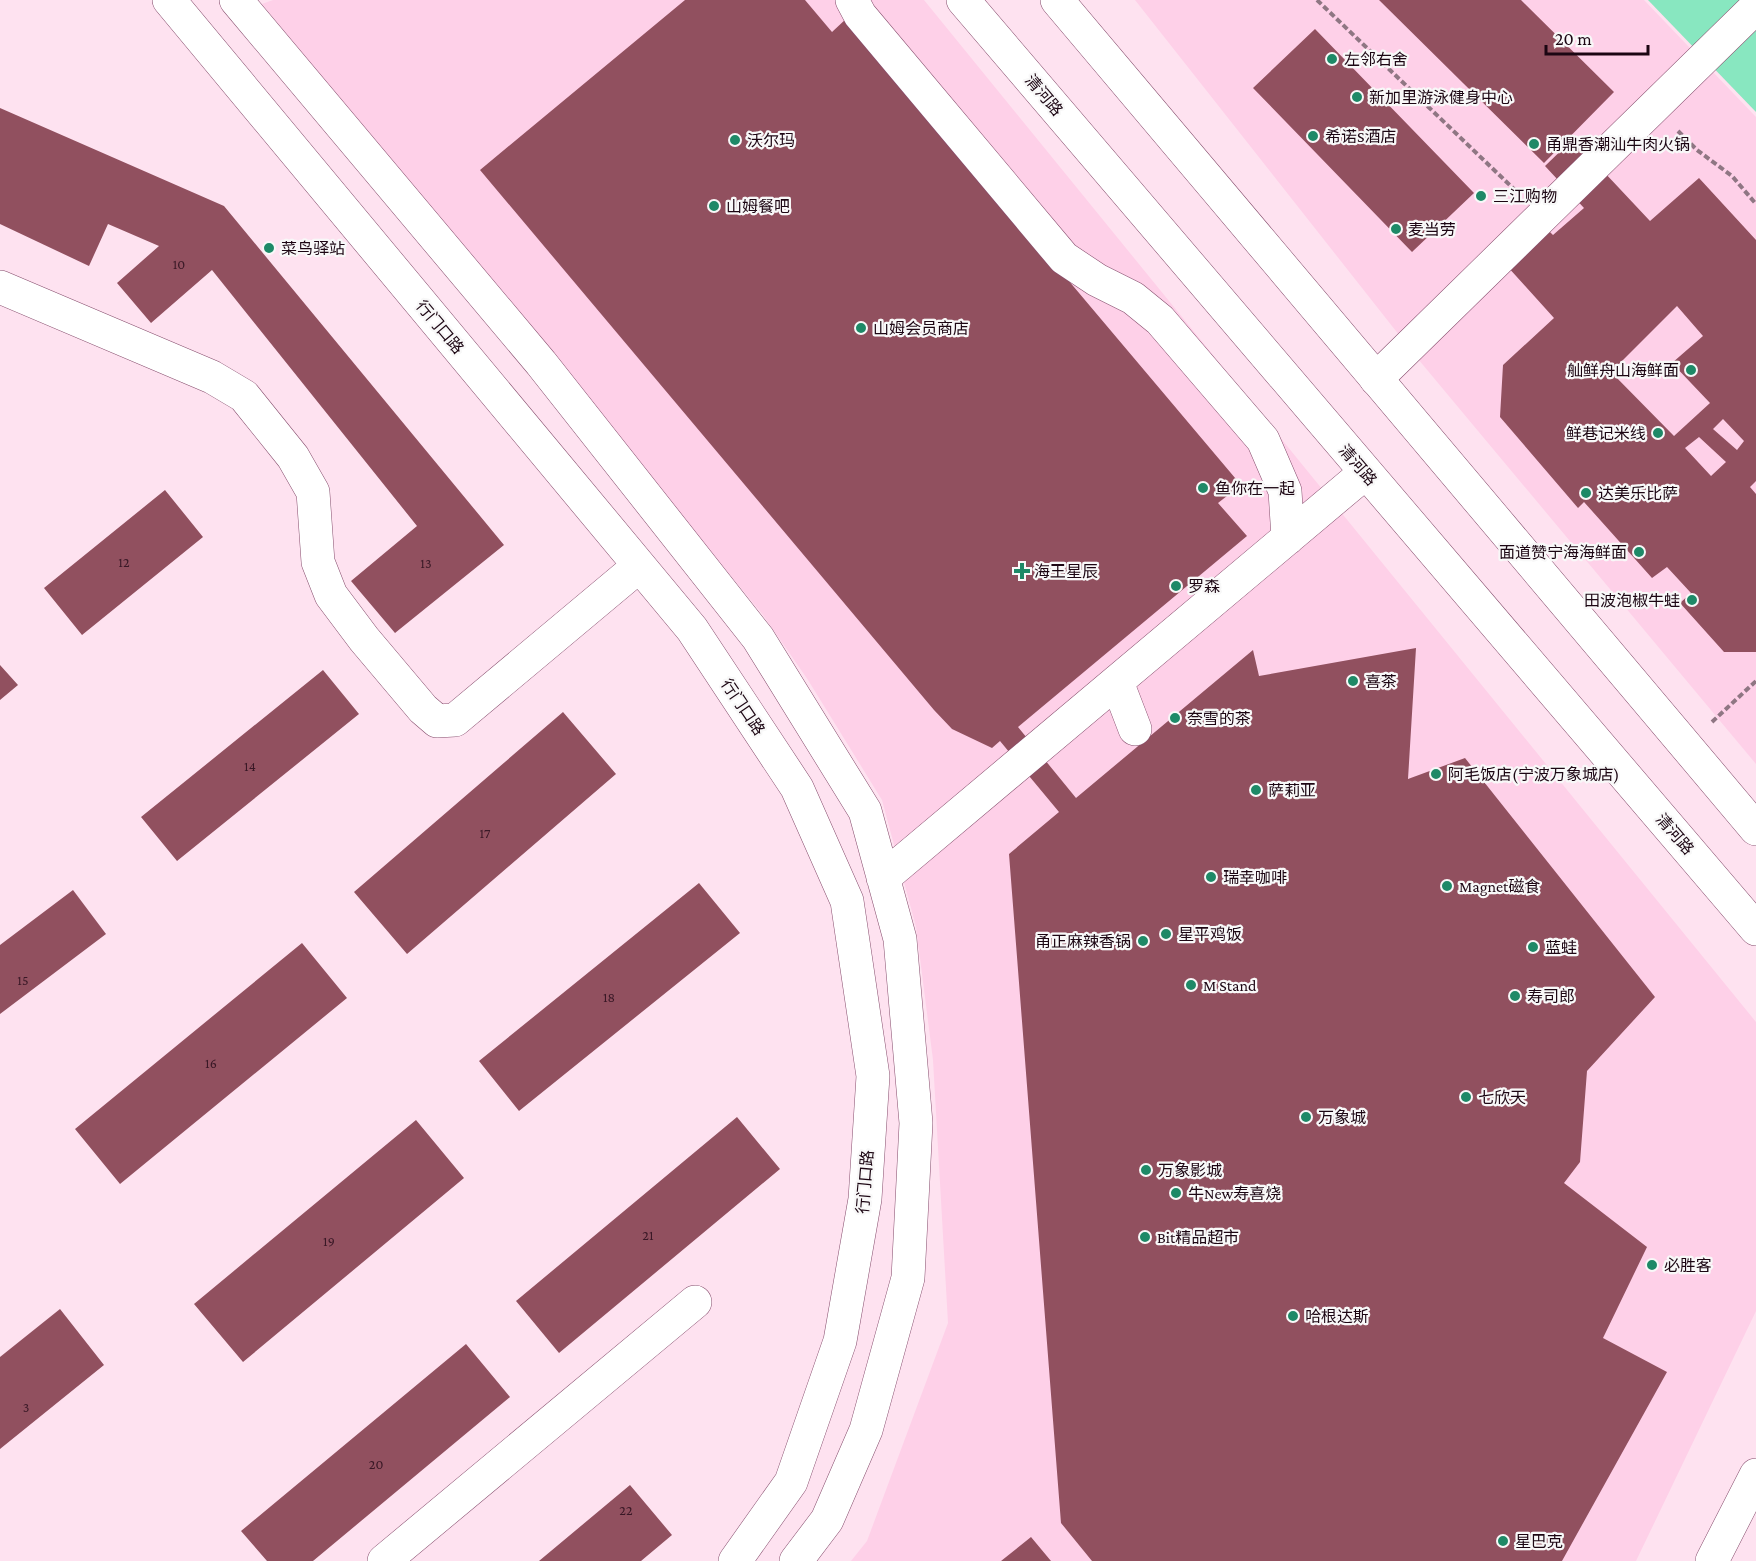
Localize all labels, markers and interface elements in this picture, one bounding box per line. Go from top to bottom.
scale bar [1546,18,1648,56]
text: 20 m [1555,29,1592,49]
place label: 左邻右舍 [1344,51,1408,68]
marker: 左邻右舍 [1325,52,1339,66]
street label: 清河路 [1022,71,1066,119]
place label: 新加里游泳健身中心 [1369,89,1513,106]
marker: 新加里游泳健身中心 [1350,90,1364,104]
place label: 希诺S酒店 [1325,128,1397,145]
marker: 希诺S酒店 [1306,129,1320,143]
place label: 沃尔玛 [747,132,795,149]
marker: 沃尔玛 [728,133,742,147]
place label: 甬鼎香潮汕牛肉火锅 [1546,136,1690,153]
marker: 甬鼎香潮汕牛肉火锅 [1527,137,1541,151]
place label: 三江购物 [1493,188,1557,205]
marker: 三江购物 [1474,189,1488,203]
place label: 山姆餐吧 [726,198,790,215]
marker: 山姆餐吧 [707,199,721,213]
place label: 麦当劳 [1408,221,1456,238]
marker: 麦当劳 [1389,222,1403,236]
place label: 菜鸟驿站 [281,240,345,257]
marker: 菜鸟驿站 [262,241,276,255]
house number: 10 [173,256,185,272]
street label: 行门口路 [413,297,467,357]
place label: 山姆会员商店 [873,320,969,337]
marker: 山姆会员商店 [854,321,868,335]
place label: 舢鲜舟山海鲜面 [1567,362,1679,379]
marker: 舢鲜舟山海鲜面 [1684,363,1698,377]
place label: 鲜巷记米线 [1566,425,1646,442]
marker: 鲜巷记米线 [1651,426,1665,440]
street label: 清河路 [1336,441,1380,489]
place label: 鱼你在一起 [1215,480,1295,497]
marker: 鱼你在一起 [1196,481,1210,495]
place label: 达美乐比萨 [1598,485,1678,502]
marker: 达美乐比萨 [1579,486,1593,500]
place label: 面道赞宁海海鲜面 [1499,544,1627,561]
marker: 面道赞宁海海鲜面 [1632,545,1646,559]
house number: 12 [118,554,130,570]
house number: 13 [420,555,432,571]
place label: 海王星辰 [1034,563,1098,580]
marker: 海王星辰 [1015,564,1029,578]
place label: 罗森 [1188,578,1220,595]
marker: 罗森 [1169,579,1183,593]
place label: 田波泡椒牛蛙 [1584,592,1680,609]
marker: 田波泡椒牛蛙 [1685,593,1699,607]
place label: 喜茶 [1365,673,1397,690]
marker: 喜茶 [1346,674,1360,688]
street label: 行门口路 [718,676,768,738]
place label: 奈雪的茶 [1187,710,1251,727]
marker: 奈雪的茶 [1168,711,1182,725]
house number: 14 [244,758,256,774]
place label: 阿毛饭店(宁波万象城店) [1448,765,1619,784]
marker: 阿毛饭店(宁波万象城店) [1429,767,1443,781]
place label: 萨莉亚 [1268,782,1316,799]
marker: 萨莉亚 [1249,783,1263,797]
street label: 清河路 [1653,810,1697,858]
house number: 17 [479,825,491,841]
place label: 瑞幸咖啡 [1223,869,1287,886]
marker: 瑞幸咖啡 [1204,870,1218,884]
place label: Magnet磁食 [1459,878,1540,896]
marker: Magnet磁食 [1440,879,1454,893]
place label: 星平鸡饭 [1178,926,1242,943]
marker: 星平鸡饭 [1159,927,1173,941]
place label: 甬正麻辣香锅 [1035,933,1131,950]
marker: 甬正麻辣香锅 [1136,934,1150,948]
place label: 蓝蛙 [1545,939,1577,956]
marker: 蓝蛙 [1526,940,1540,954]
house number: 15 [17,972,29,988]
place label: M Stand [1203,977,1257,994]
marker: M Stand [1184,978,1198,992]
place label: 寿司郎 [1527,987,1575,1005]
house number: 18 [603,989,615,1005]
marker: 寿司郎 [1508,989,1522,1003]
house number: 16 [205,1055,217,1071]
place label: 七欣天 [1478,1089,1526,1106]
marker: 七欣天 [1459,1090,1473,1104]
place label: 万象城 [1318,1108,1366,1126]
marker: 万象城 [1299,1110,1313,1124]
street label: 行门口路 [854,1149,876,1215]
place label: 万象影城 [1158,1161,1222,1179]
marker: 万象影城 [1139,1163,1153,1177]
place label: 牛New寿喜烧 [1188,1185,1281,1202]
marker: 牛New寿喜烧 [1169,1186,1183,1200]
house number: 21 [642,1227,654,1243]
place label: Bit精品超市 [1157,1229,1239,1246]
marker: Bit精品超市 [1138,1230,1152,1244]
house number: 19 [323,1233,335,1249]
place label: 必胜客 [1664,1257,1712,1274]
marker: 必胜客 [1645,1258,1659,1272]
place label: 哈根达斯 [1305,1308,1369,1325]
marker: 哈根达斯 [1286,1309,1300,1323]
house number: 3 [23,1399,29,1415]
house number: 20 [369,1456,383,1472]
house number: 22 [619,1502,633,1518]
place label: 星巴克 [1515,1533,1563,1550]
marker: 星巴克 [1496,1534,1510,1548]

